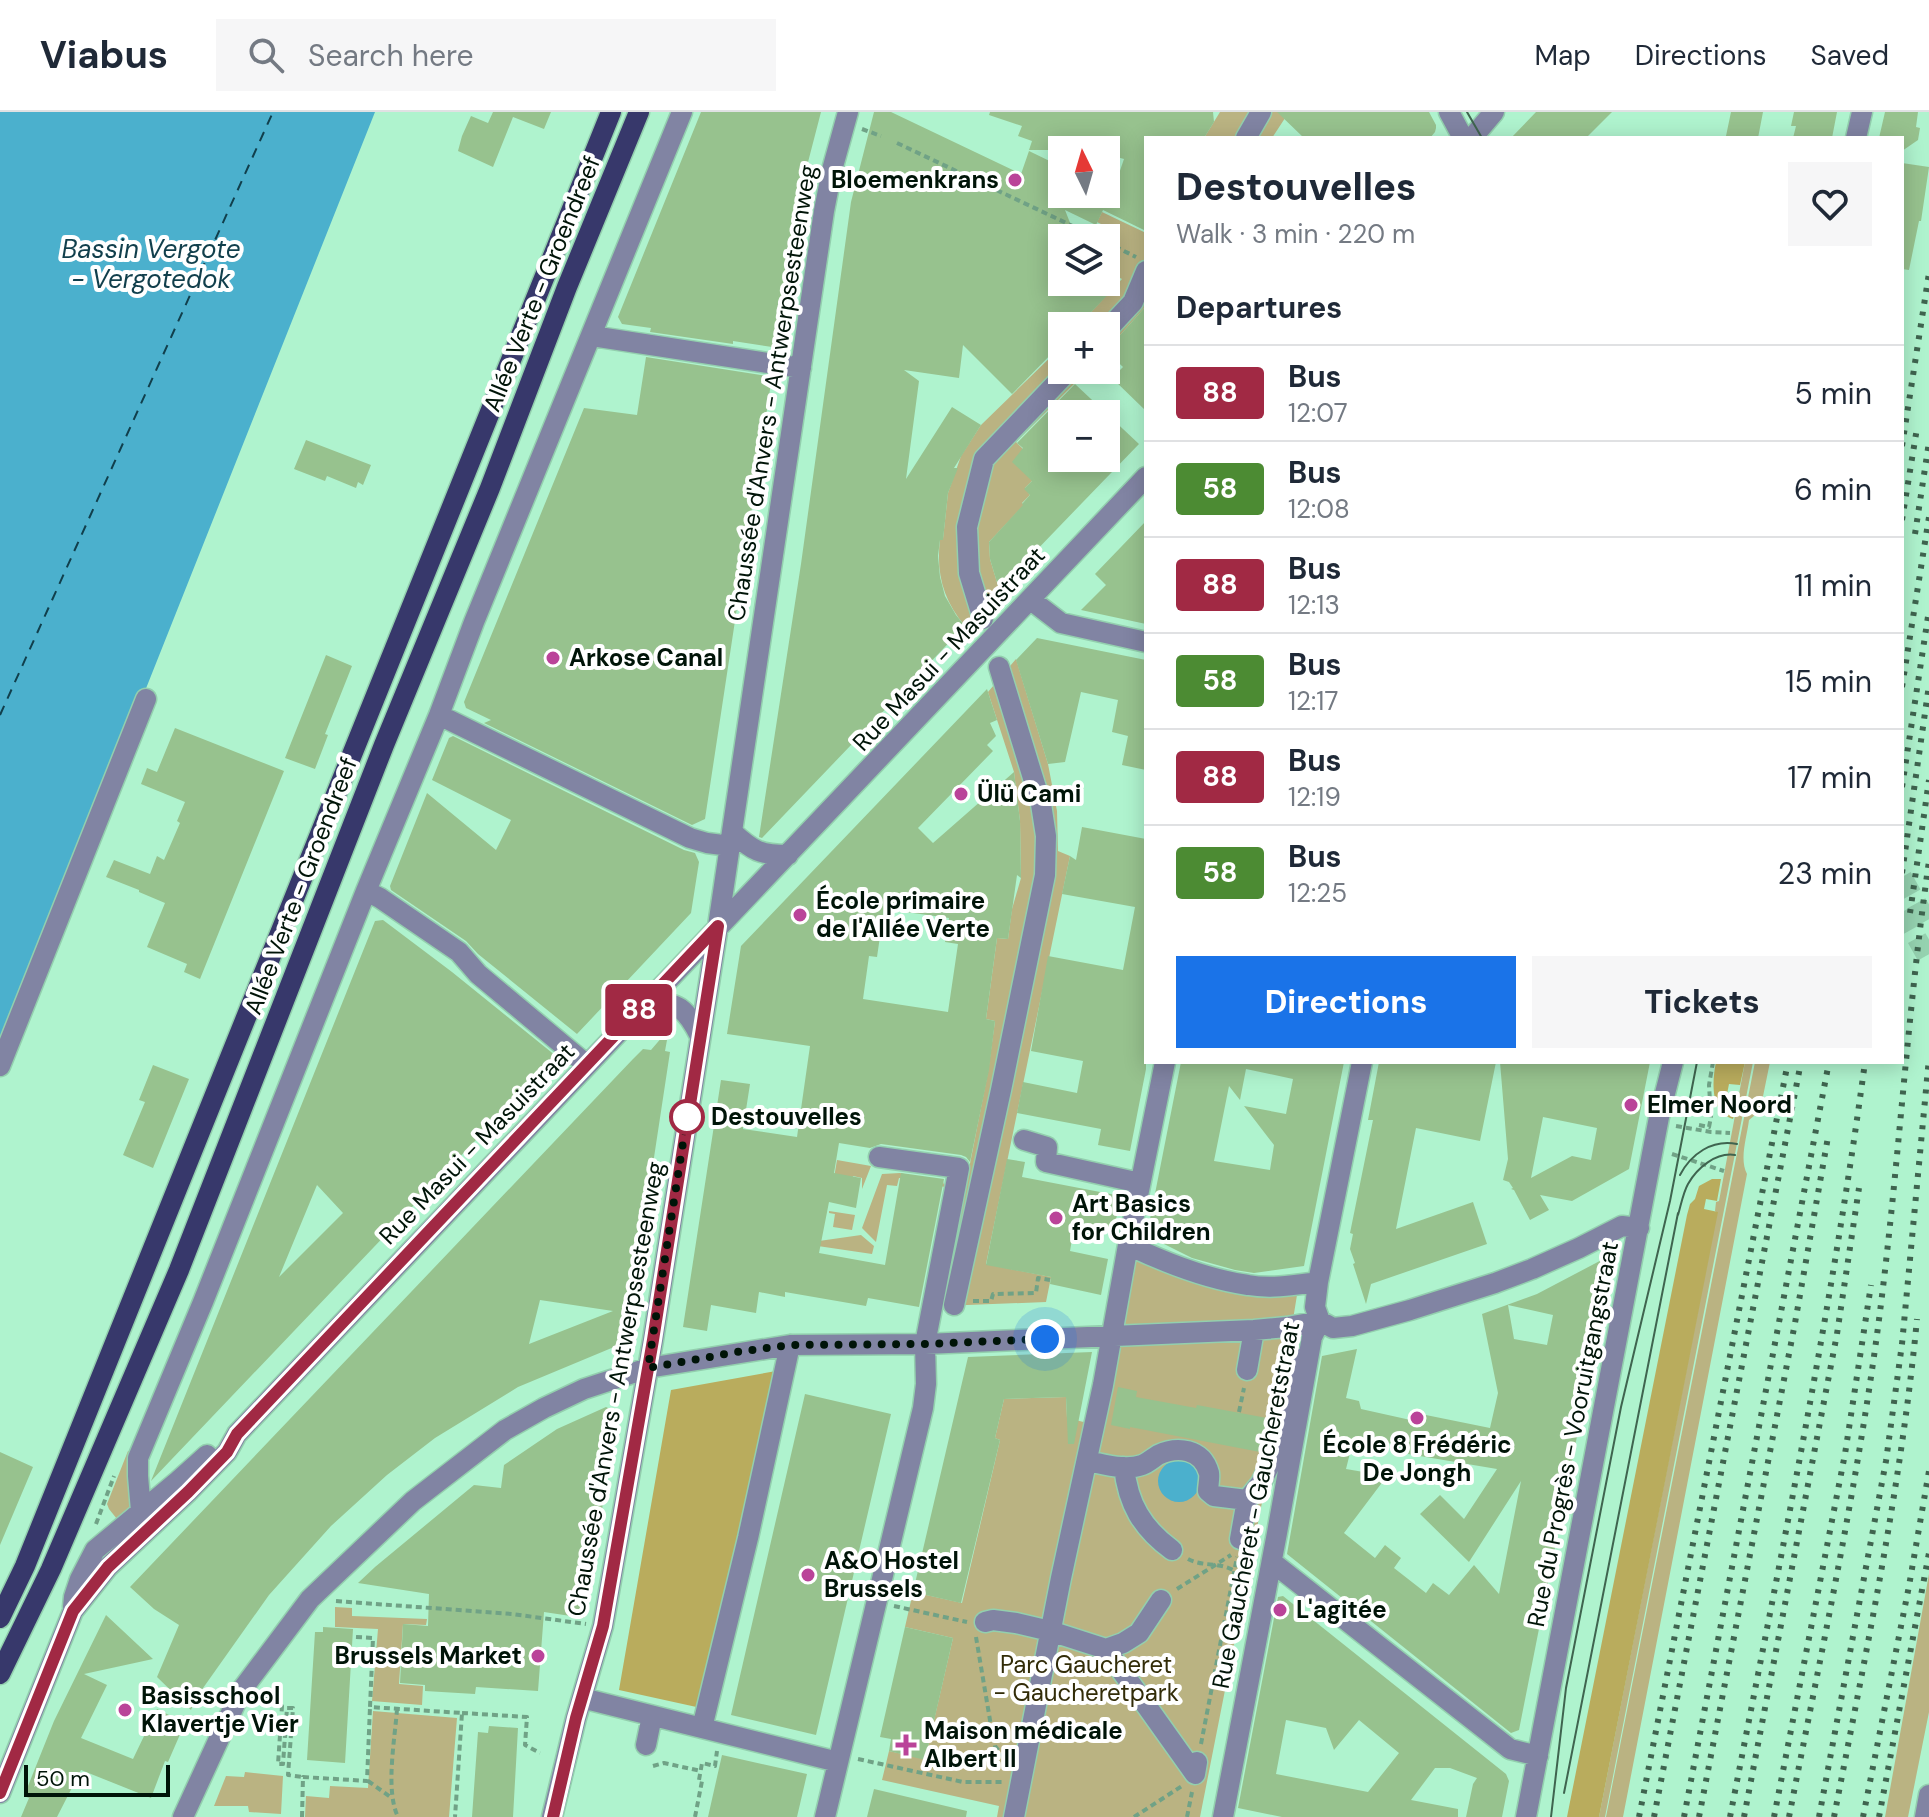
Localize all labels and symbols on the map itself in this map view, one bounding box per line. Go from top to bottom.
north arrow [1048,136,1120,208]
street label: Allée Verte - Groendreef [476,151,607,416]
street label: Chaussée d'Anvers - Antwerpsesteenweg [720,163,823,623]
place label: Bloemenkrans [831,164,999,195]
marker: Bloemenkrans [1006,171,1024,189]
water label: Bassin Vergote - Vergotedok [62,232,240,296]
street label: Rue Masui - Masuistraat [846,540,1051,757]
place label: Arkose Canal [569,642,723,673]
marker: Arkose Canal [544,649,562,667]
street label: Allée Verte - Groendreef [237,753,364,1019]
place label: Ülü Cami [977,778,1081,809]
marker: Ülü Cami [952,785,970,803]
place label: École primaire de l'Allée Verte [816,884,990,944]
marker: École primaire de l'Allée Verte [791,906,809,924]
line badge: 88 [603,984,675,1036]
street label: Rue Masui - Masuistraat [372,1036,581,1251]
place label: Elmer Noord [1647,1089,1792,1120]
marker: Elmer Noord [1622,1096,1640,1114]
marker: Destouvelles [670,1100,704,1134]
place label: Destouvelles [711,1101,862,1132]
street label: Chaussée d'Anvers - Antwerpsesteenweg [560,1159,671,1619]
place label: Art Basics for Children [1072,1188,1211,1247]
marker: Art Basics for Children [1047,1209,1065,1227]
street label: Rue du Progrès - Vooruitgangstraat [1520,1239,1625,1629]
your location [1025,1319,1065,1359]
street label: Rue Gaucheret - Gaucheretstraat [1205,1319,1306,1691]
marker: École 8 Frédéric De Jongh [1408,1409,1426,1427]
place label: École 8 Frédéric De Jongh [1322,1428,1512,1488]
place label: A&O Hostel Brussels [824,1545,959,1604]
marker: A&O Hostel Brussels [799,1566,817,1584]
place label: L'agitée [1296,1594,1387,1625]
marker: L'agitée [1271,1601,1289,1619]
place label: Brussels Market [335,1640,522,1671]
marker: Brussels Market [529,1647,547,1665]
park label: Parc Gaucheret - Gaucheretpark [993,1649,1179,1708]
place label: Basisschool Klavertje Vier [141,1680,299,1739]
marker: Basisschool Klavertje Vier [116,1701,134,1719]
place label: Maison médicale Albert II [924,1715,1123,1774]
marker: Maison médicale Albert II [895,1734,917,1756]
scale bar [24,1761,170,1797]

